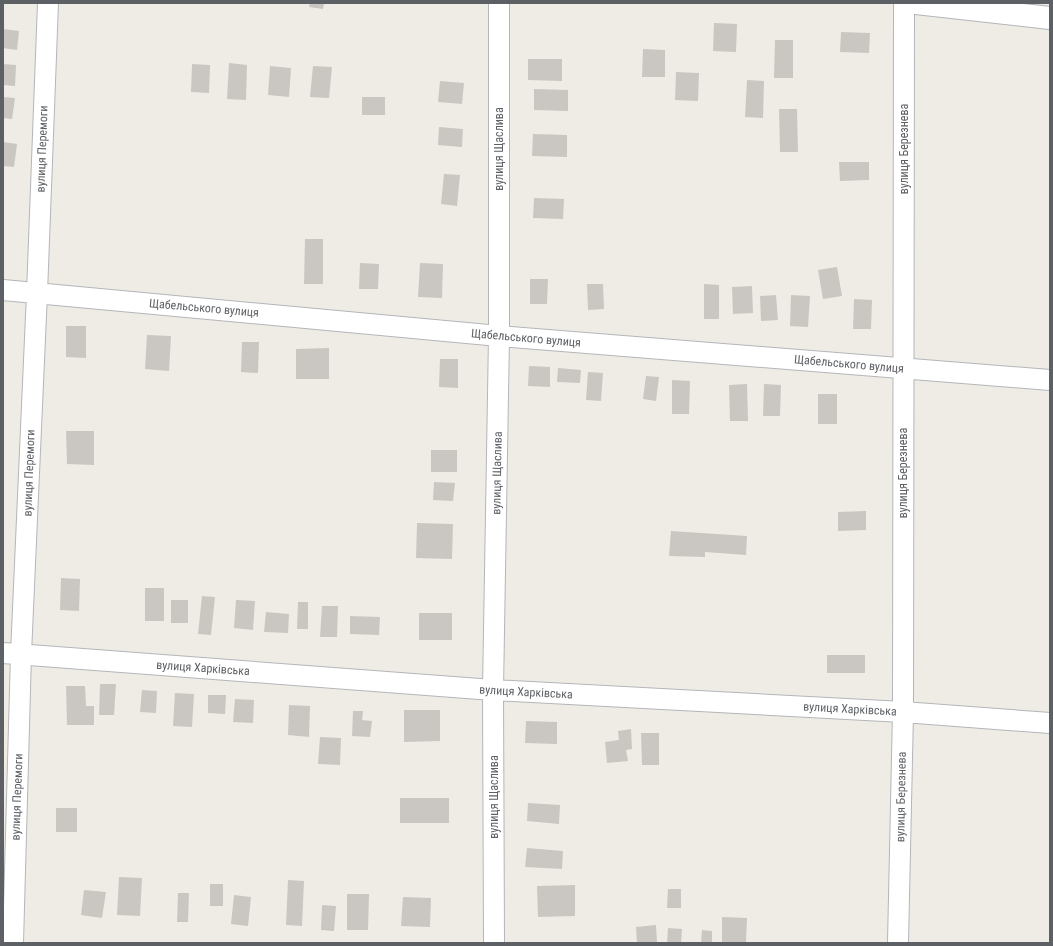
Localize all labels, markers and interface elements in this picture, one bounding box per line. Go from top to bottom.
street label: вулиця Березнева [897,103,911,194]
street label: вулиця Перемоги [33,105,51,193]
street label: вулиця Щаслива [492,107,506,191]
street label: Щабельського вулиця [148,296,260,320]
street label: Щабельського вулиця [470,326,582,350]
street label: Щабельського вулиця [793,352,905,376]
street label: вулиця Березнева [896,427,910,518]
street label: вулиця Перемоги [20,429,38,517]
street label: вулиця Щаслива [489,431,505,515]
street label: вулиця Харківська [156,658,250,678]
street label: вулиця Харківська [479,683,573,701]
street label: вулиця Харківська [803,700,897,718]
street label: вулиця Березнева [893,751,909,842]
street label: вулиця Перемоги [8,753,26,841]
street label: вулиця Щаслива [487,755,501,839]

